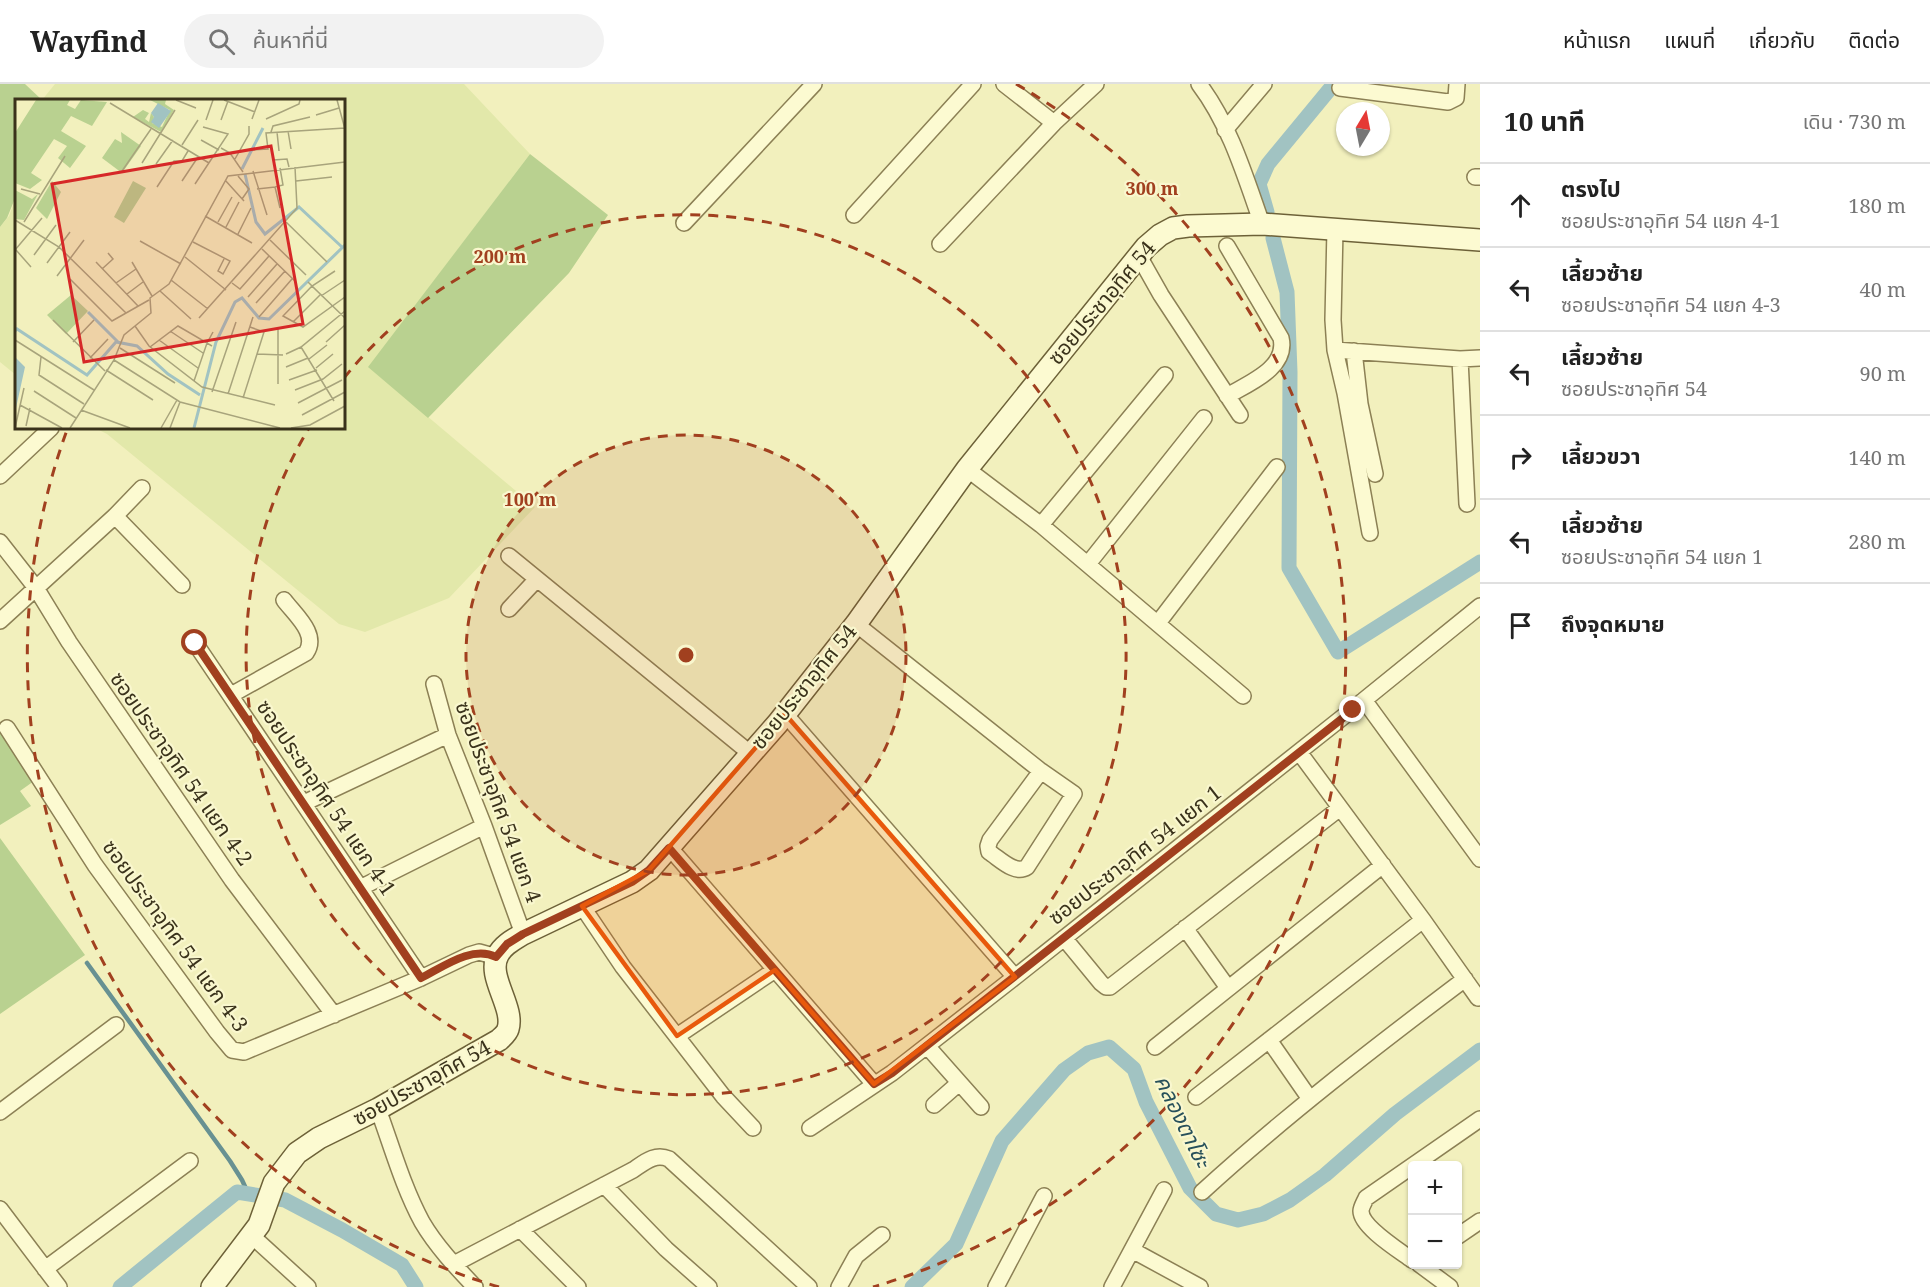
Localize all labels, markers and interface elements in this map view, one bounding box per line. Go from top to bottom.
search box [184,14,604,68]
text: Wayfind [30,22,148,60]
text: ค้นหาที่นี่ [253,24,328,54]
icon: search [205,25,238,58]
text: หน้าแรก [1563,26,1631,54]
text: แผนที่ [1664,26,1715,54]
text: เกี่ยวกับ [1748,26,1815,54]
text: ติดต่อ [1848,26,1900,54]
inset map [15,99,345,429]
north arrow [1336,102,1390,156]
text: 10 นาที [1504,103,1585,139]
text: เดิน · 730 m [1803,108,1906,135]
text: ตรงไป [1561,173,1621,203]
text: 300 m [1126,176,1179,200]
icon: ahead [1504,189,1537,222]
text: 180 m [1848,192,1906,219]
text: ซอยประชาอุทิศ 54 แยก 4-1 [1561,207,1781,234]
street label: ซอยประชาอุทิศ 54 [1041,234,1161,370]
text: 200 m [474,244,527,268]
text: เลี้ยวซ้าย [1561,257,1643,287]
icon: left [1504,273,1537,306]
text: 40 m [1860,276,1906,303]
text: ซอยประชาอุทิศ 54 แยก 4-3 [1561,291,1781,318]
text: เลี้ยวซ้าย [1561,341,1643,371]
icon: left [1504,357,1537,390]
text: 90 m [1860,360,1906,387]
text: ซอยประชาอุทิศ 54 [1561,375,1707,402]
text: เลี้ยวขวา [1561,440,1641,470]
icon: right [1504,441,1537,474]
text: 140 m [1848,444,1906,471]
text: 100 m [504,487,557,511]
text: เลี้ยวซ้าย [1561,509,1643,539]
icon: left [1504,525,1537,558]
text: 280 m [1848,528,1906,555]
text: ซอยประชาอุทิศ 54 แยก 1 [1561,543,1763,570]
text: ถึงจุดหมาย [1561,608,1665,638]
icon: arrive [1504,609,1537,642]
street label: ซอยประชาอุทิศ 54 [744,618,863,755]
route start [181,629,207,655]
centre of rings [676,645,696,665]
street label: ซอยประชาอุทิศ 54 แยก 4-2 [104,666,259,871]
street label: ซอยประชาอุทิศ 54 แยก 4-1 [251,694,403,901]
route end [1339,696,1365,722]
street label: ซอยประชาอุทิศ 54 แยก 4 [449,697,548,906]
street label: ซอยประชาอุทิศ 54 แยก 1 [1042,778,1227,931]
street label: ซอยประชาอุทิศ 54 แยก 4-3 [97,834,255,1037]
street label: ซอยประชาอุทิศ 54 [348,1033,496,1132]
water label: คลองตาโซะ [1149,1069,1220,1173]
map controls [1408,1161,1462,1269]
button: + [1408,1161,1462,1215]
button: − [1408,1215,1462,1269]

